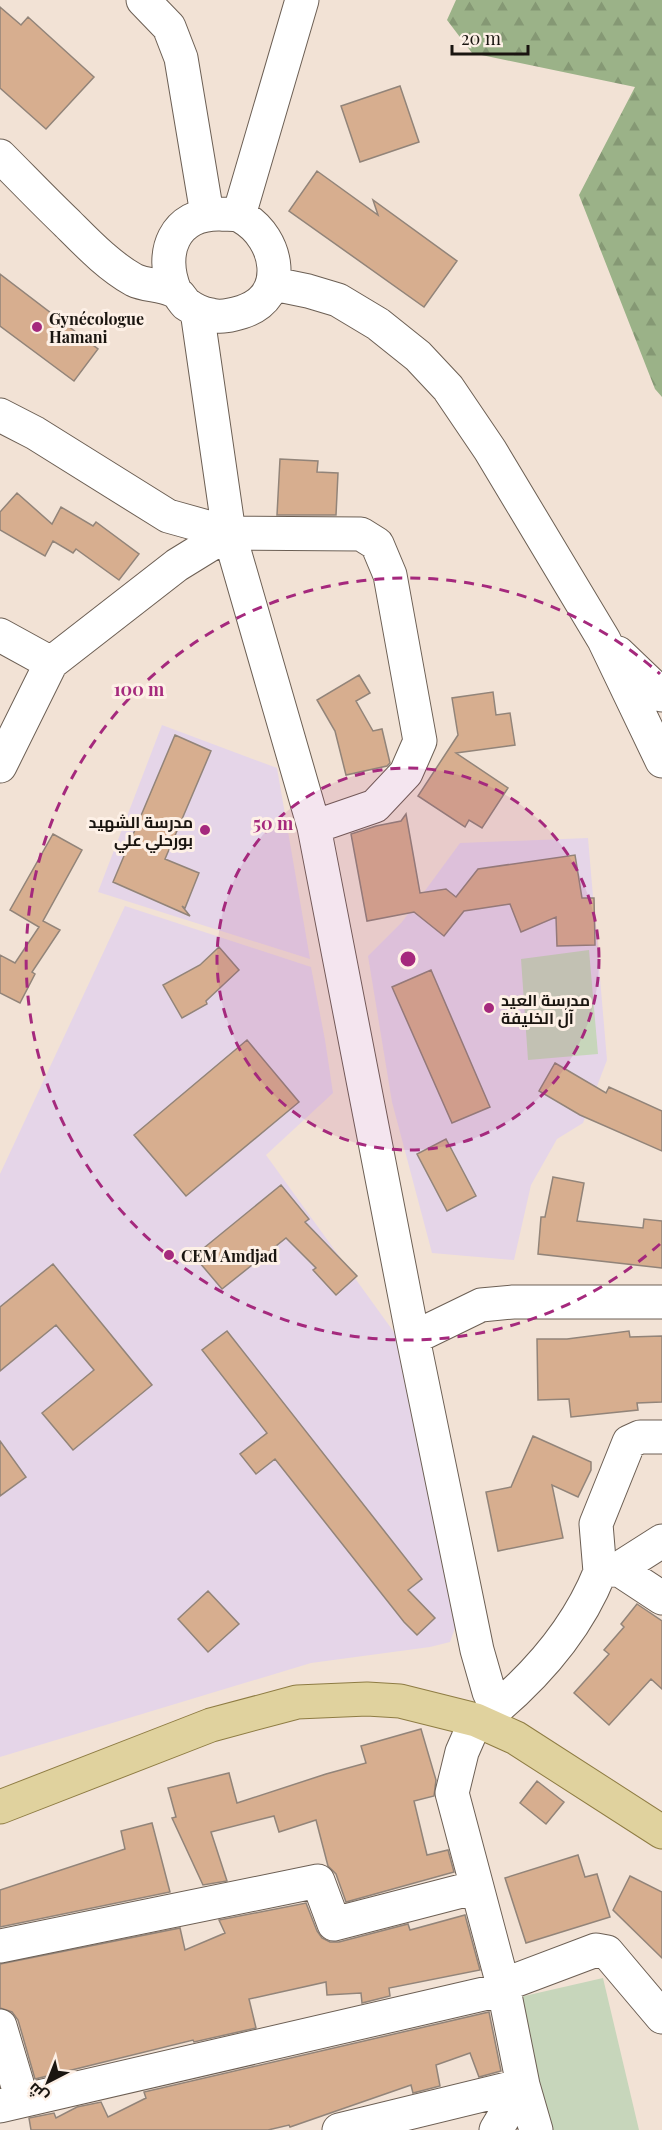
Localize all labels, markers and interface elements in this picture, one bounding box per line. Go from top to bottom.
scale bar [452,18,528,56]
text: 20 m [461,26,501,50]
place label: Gynécologue Hamani [49,308,144,347]
marker: Gynécologue Hamani [30,320,44,334]
text: 100 m [114,677,165,701]
place label: مدرسة الشهيد بورحلي علي [89,811,193,853]
text: 50 m [253,811,294,835]
marker: مدرسة الشهيد بورحلي علي [198,823,212,837]
centre of rings [398,949,418,969]
place label: مدرسة العيد آل الخليفة [501,989,590,1028]
marker: مدرسة العيد آل الخليفة [482,1001,496,1015]
place label: CEM Amdjad [181,1245,278,1266]
marker: CEM Amdjad [162,1248,176,1262]
north arrow [18,2052,78,2112]
text: ش [23,2079,52,2108]

